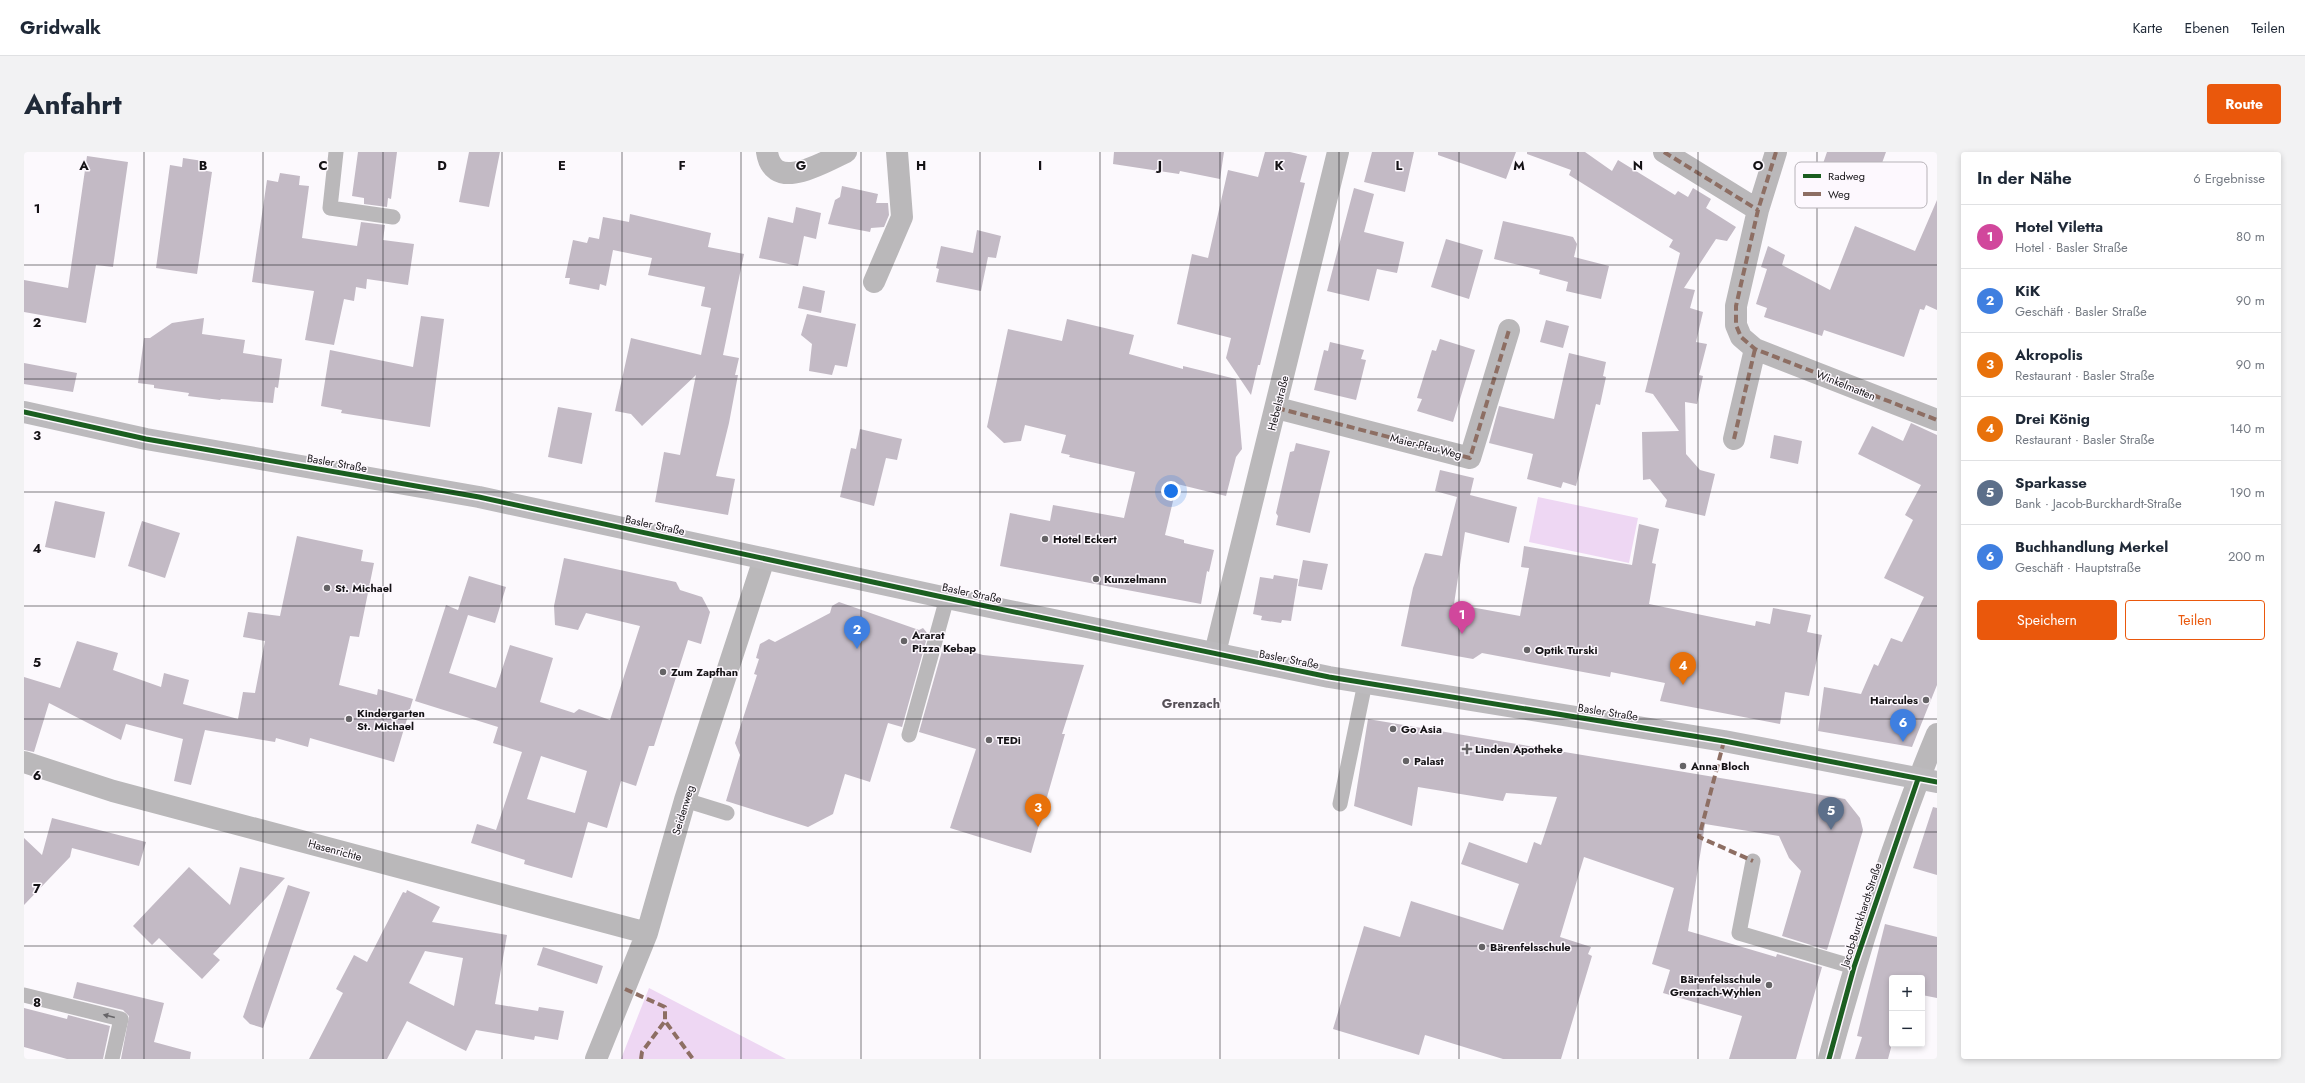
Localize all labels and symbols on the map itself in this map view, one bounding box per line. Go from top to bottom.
text: A [78,156,89,175]
text: B [199,156,208,175]
text: C [318,156,328,175]
text: D [437,156,447,175]
text: E [558,156,566,175]
text: F [678,156,686,175]
text: G [796,156,807,175]
text: H [916,156,926,175]
text: I [1038,156,1042,175]
text: J [1155,156,1162,175]
text: K [1274,156,1284,175]
text: L [1396,156,1403,175]
text: M [1513,156,1525,175]
text: N [1633,156,1643,175]
text: O [1753,156,1764,175]
legend [1795,162,1927,208]
text: Radweg [1828,168,1865,184]
text: Weg [1828,186,1850,202]
text: 1 [34,199,40,218]
text: 2 [33,313,41,332]
street label: Winkelmatten [1814,366,1878,404]
street label: Hebelstraße [1263,374,1293,432]
text: 3 [33,426,41,445]
street label: Maier-Pfau-Weg [1388,429,1464,463]
street label: Basler Straße [306,450,369,476]
your location [1161,481,1181,501]
street label: Basler Straße [624,511,687,539]
place label: Hotel Eckert [1053,531,1117,547]
marker: Hotel Eckert [1040,534,1050,544]
text: 4 [32,539,42,558]
place label: Kunzelmann [1104,571,1166,587]
marker: Kunzelmann [1091,574,1101,584]
street label: Basler Straße [941,579,1004,607]
place label: St. Michael [335,580,392,596]
marker: St. Michael [322,583,332,593]
pin: 1 [1449,601,1475,634]
pin: 2 [844,616,870,649]
place label: Ararat Pizza Kebap [911,627,976,656]
marker: Ararat Pizza Kebap [899,636,909,646]
place label: Optik Turski [1535,642,1598,658]
street label: Basler Straße [1258,645,1321,673]
marker: Optik Turski [1522,645,1532,655]
pin: 4 [1670,652,1696,685]
text: 5 [33,653,41,672]
place label: Zum Zapfhan [671,664,738,680]
marker: Zum Zapfhan [658,667,668,677]
place label: Haircules [1870,692,1918,708]
district label: Grenzach [1162,694,1220,713]
marker: Haircules [1921,695,1931,705]
street label: Basler Straße [1577,699,1640,725]
place label: Kindergarten St. Michael [357,705,425,734]
pin: 6 [1890,709,1916,742]
marker: Kindergarten St. Michael [344,714,354,724]
place label: Go Asia [1401,721,1442,737]
marker: Go Asia [1388,724,1398,734]
place label: TEDi [997,732,1021,748]
marker: TEDi [984,735,994,745]
place label: Linden Apotheke [1475,741,1563,757]
marker: Linden Apotheke [1462,744,1472,754]
place label: Palast [1414,753,1444,769]
marker: Palast [1401,756,1411,766]
place label: Anna Bloch [1690,758,1749,774]
marker: Anna Bloch [1678,761,1688,771]
text: 6 [33,766,42,785]
street label: Seidenweg [668,783,698,837]
pin: 3 [1025,794,1051,827]
pin: 5 [1818,797,1844,830]
street label: Hasenrichte [306,835,364,865]
street label: Jacob-Burckhardt-Straße [1836,860,1886,971]
text: 7 [33,879,41,898]
place label: Bärenfelsschule [1490,939,1571,955]
marker: Bärenfelsschule [1477,942,1487,952]
place label: Bärenfelsschule Grenzach-Wyhlen [1670,971,1761,1000]
marker: Bärenfelsschule Grenzach-Wyhlen [1764,980,1774,990]
text: 8 [33,993,41,1012]
one-way arrow [103,1013,115,1019]

